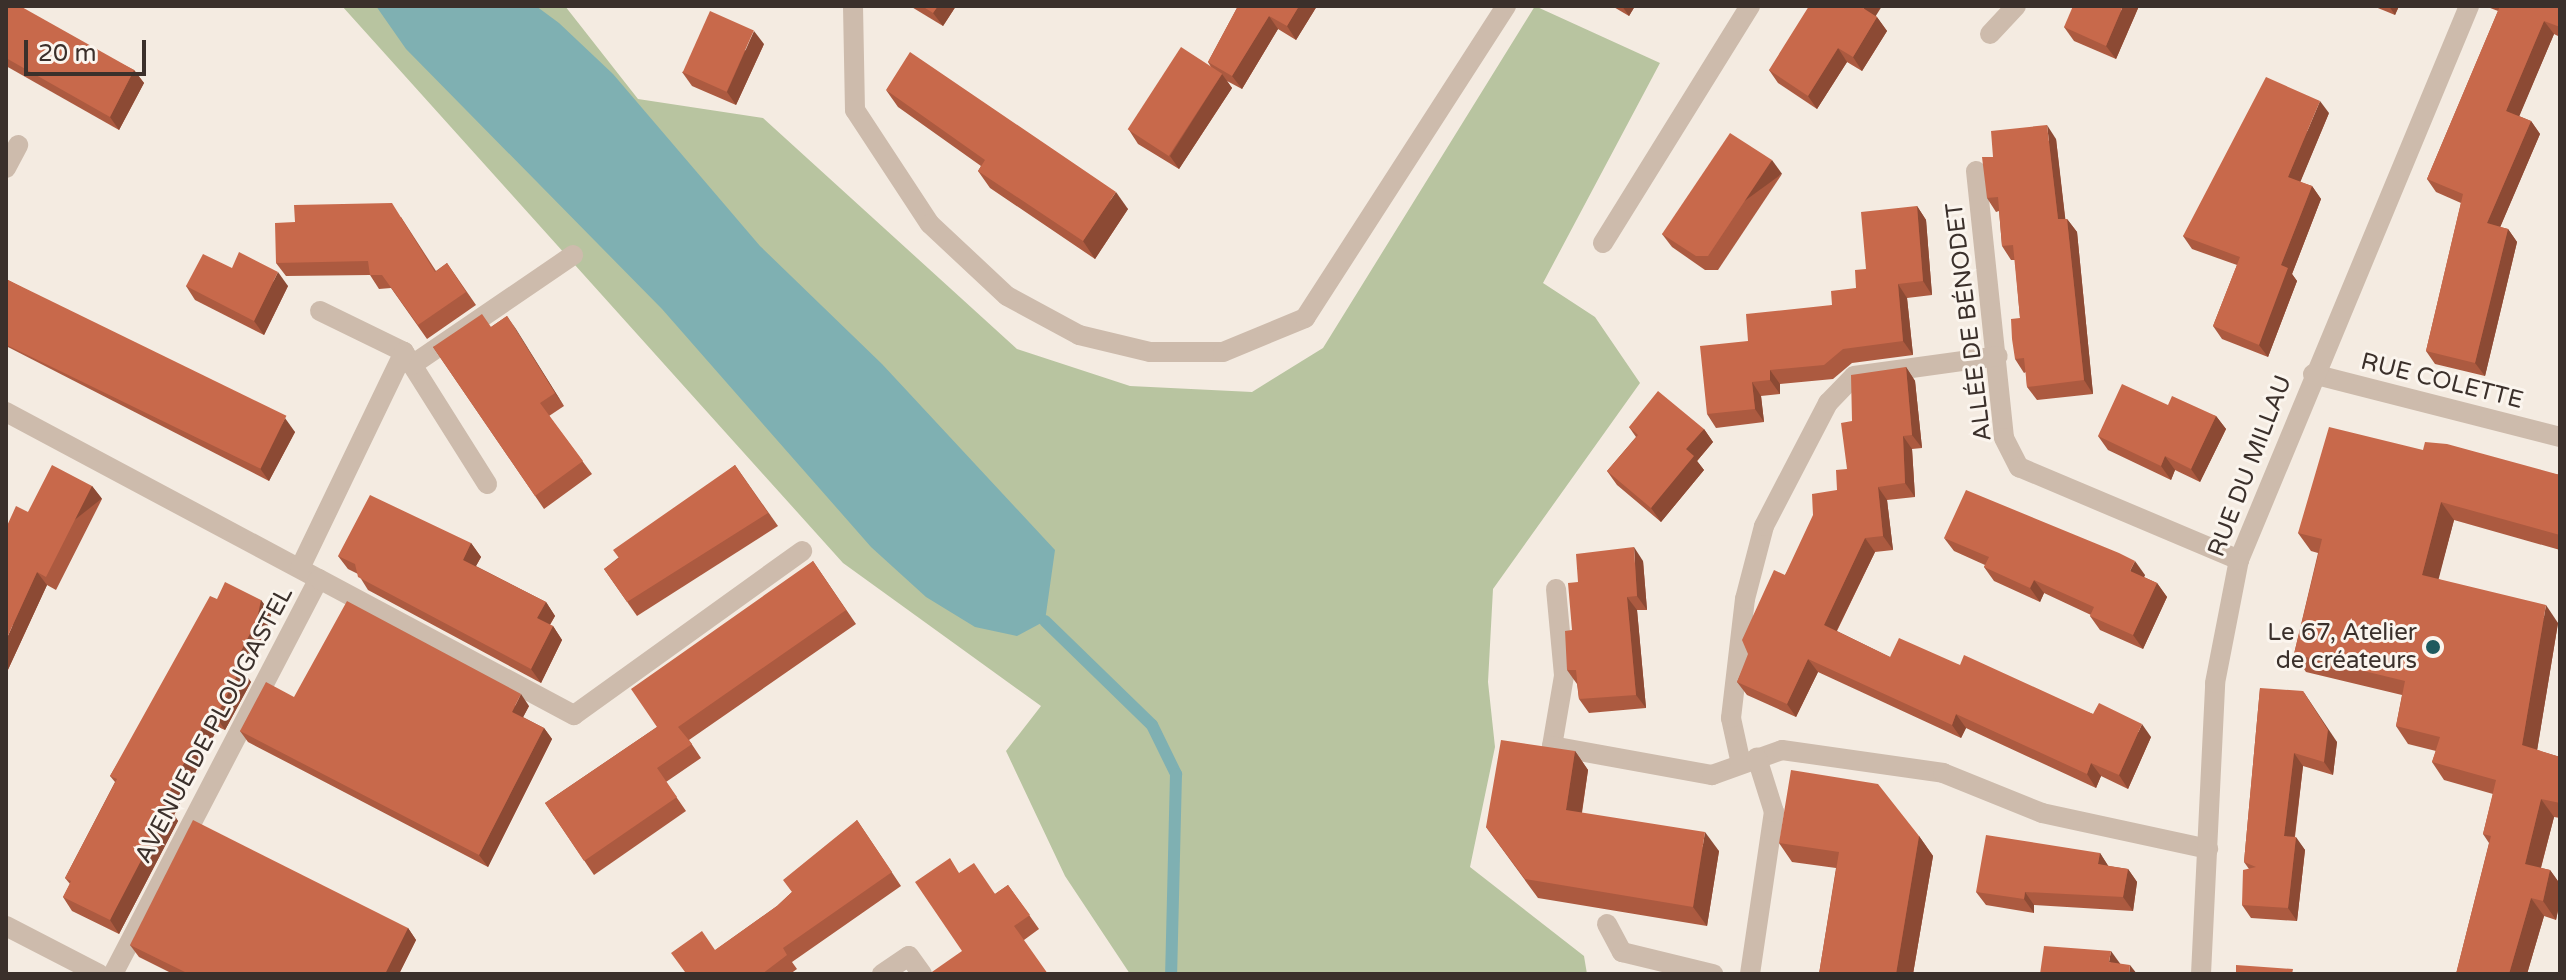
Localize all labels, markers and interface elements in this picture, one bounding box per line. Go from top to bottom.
scale bar [28,24,150,74]
text: 20 m [38,39,96,68]
street label: ALLÉE DE BÉNODET [1940,201,1998,443]
street label: RUE COLETTE [2358,347,2526,415]
street label: RUE DU MILLAU [2202,371,2298,561]
street label: AVENUE DE PLOUGASTEL [129,582,299,868]
place label: Le 67, Atelier de créateurs [2267,619,2417,675]
marker: Le 67, Atelier de créateurs [2424,638,2442,656]

